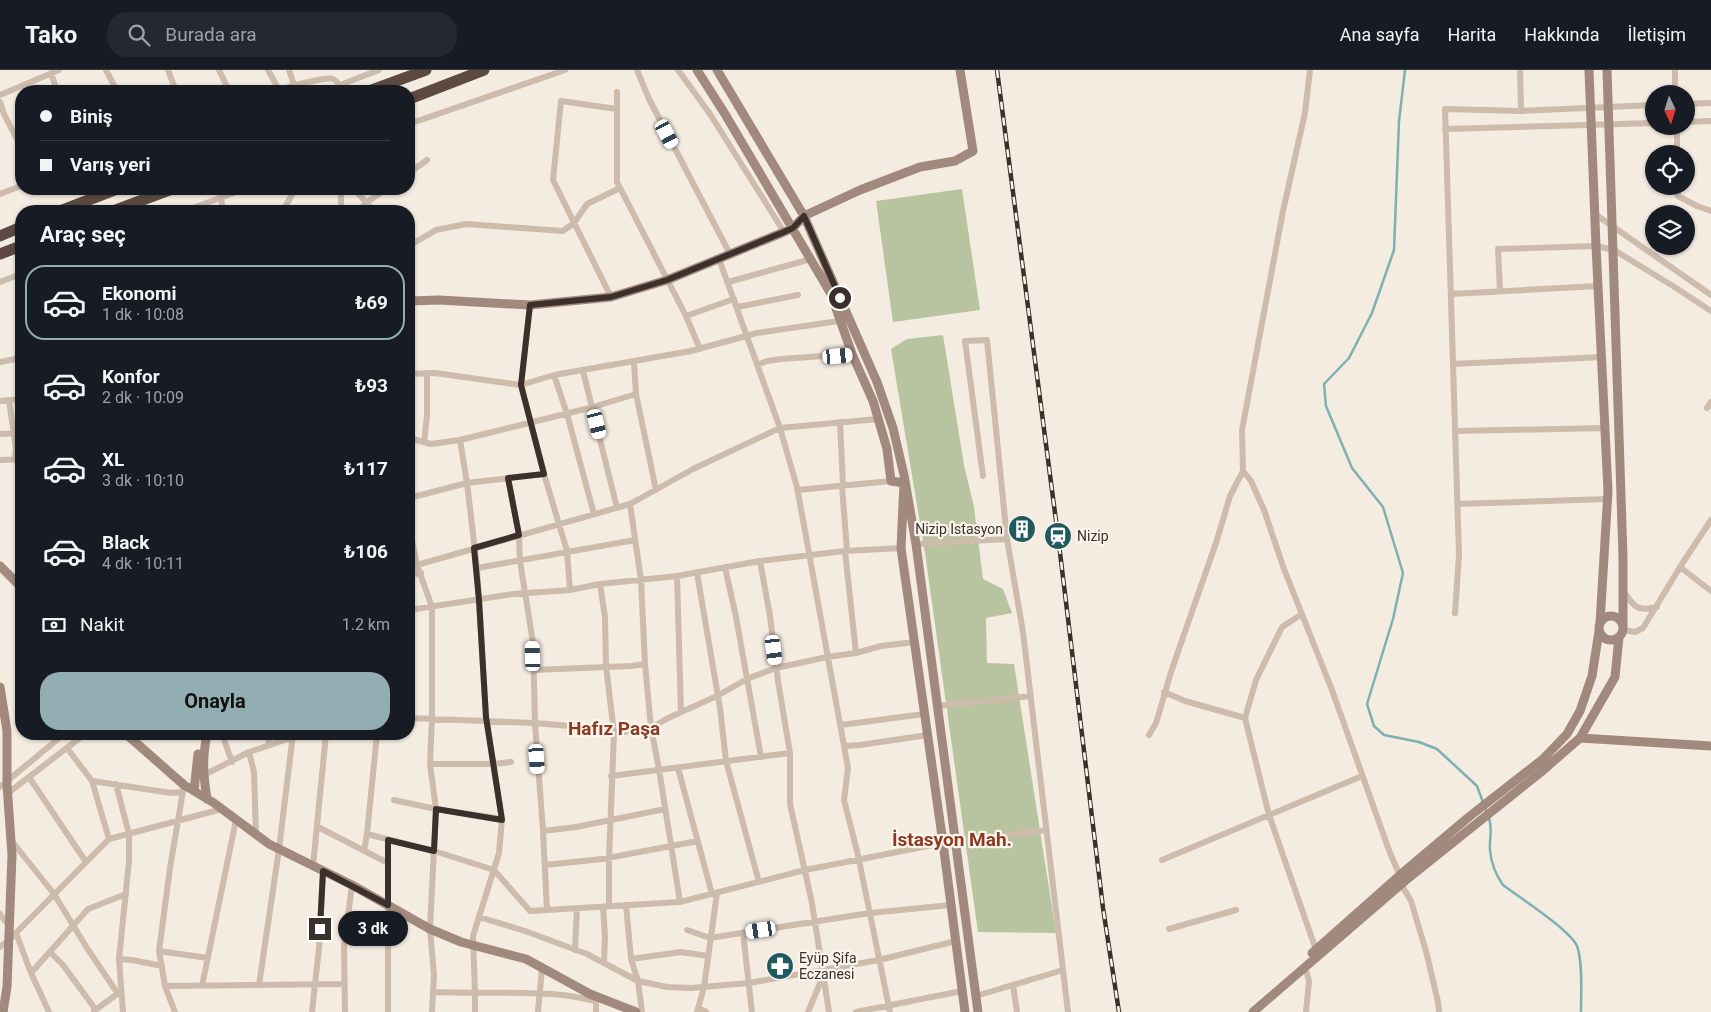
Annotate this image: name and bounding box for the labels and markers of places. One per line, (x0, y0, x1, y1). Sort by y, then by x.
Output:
building icon: Nizip Istasyon (1007, 514, 1037, 544)
place label: Nizip Istasyon (915, 521, 1003, 537)
station icon: Nizip (1043, 521, 1073, 551)
place label: Nizip (1077, 528, 1109, 544)
place label: Eyüp Şifa Eczanesi (799, 950, 857, 982)
pharmacy icon: Eyüp Şifa Eczanesi (765, 951, 795, 981)

